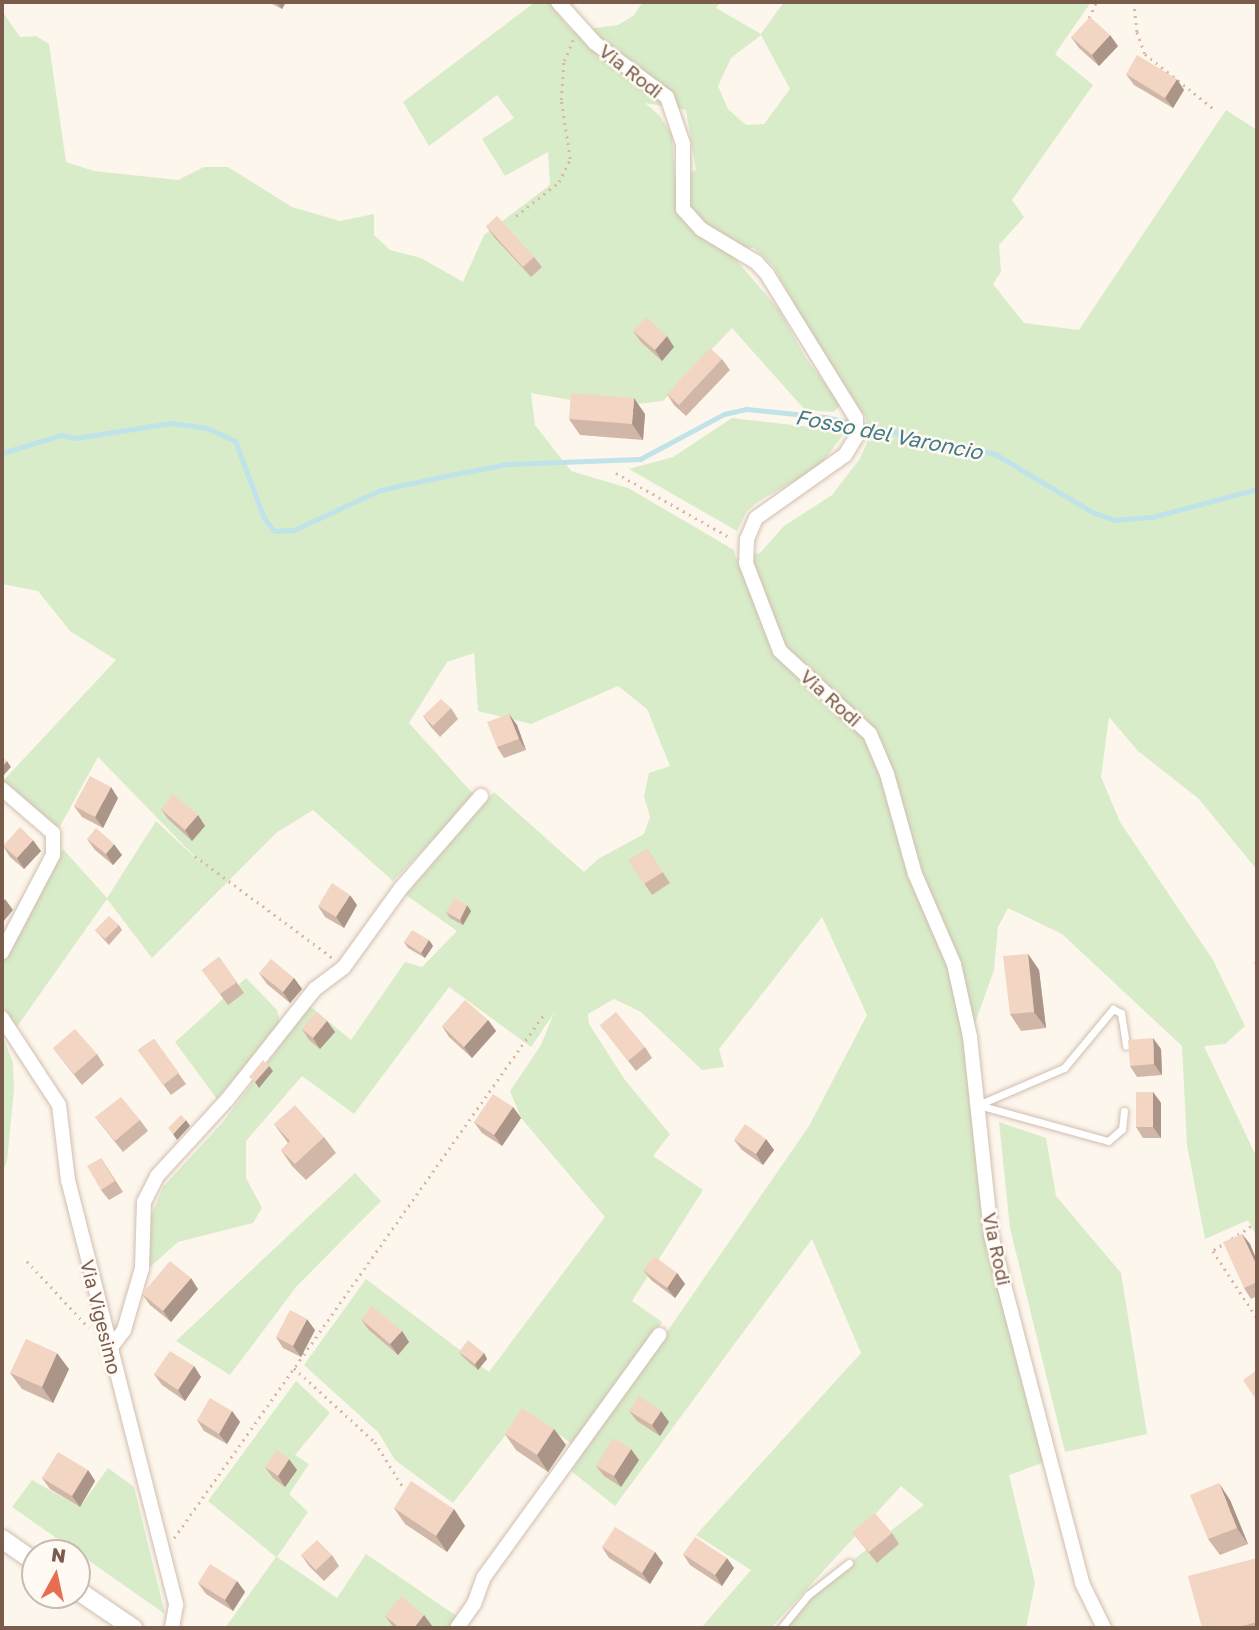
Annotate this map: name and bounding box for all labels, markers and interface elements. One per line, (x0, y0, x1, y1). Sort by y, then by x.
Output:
street label: Via Rodi (595, 39, 667, 103)
water label: Fosso del Varoncio (793, 404, 985, 464)
street label: Via Rodi (796, 665, 866, 731)
street label: Via Rodi (978, 1210, 1016, 1288)
street label: Via Vigesimo (76, 1257, 126, 1377)
north arrow (21, 1539, 91, 1609)
text: N (50, 1542, 67, 1567)

